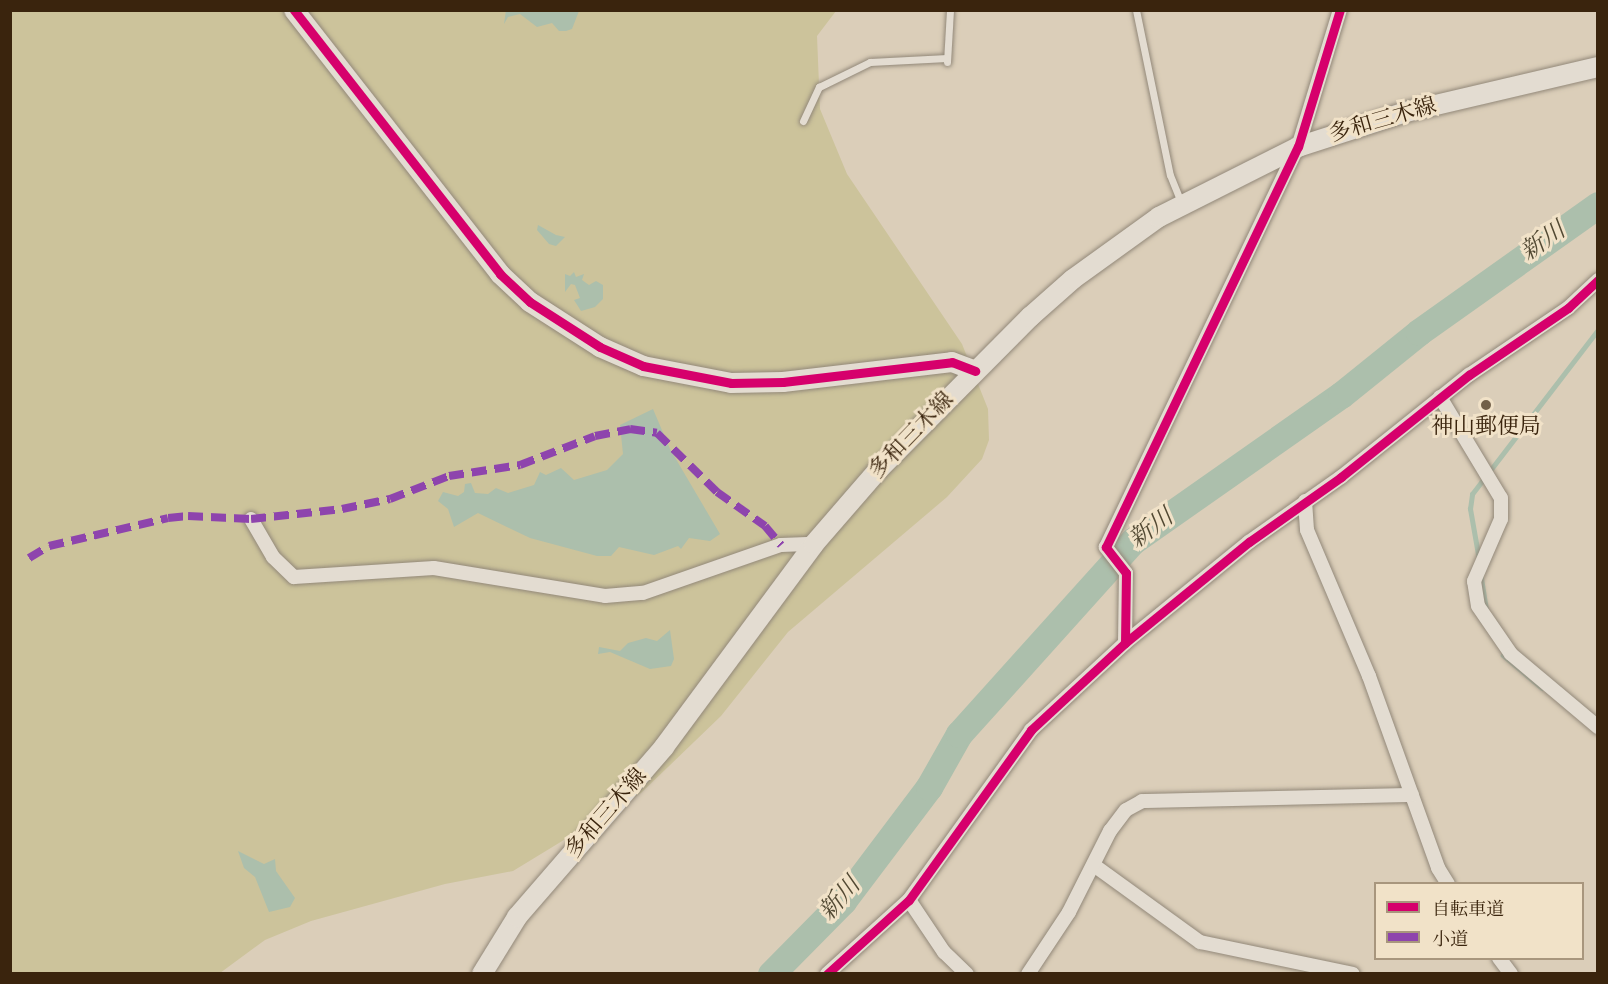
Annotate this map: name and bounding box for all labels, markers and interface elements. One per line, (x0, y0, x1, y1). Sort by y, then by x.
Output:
street label: 多和三木線 (1326, 93, 1440, 149)
water label: 新川 (1516, 217, 1572, 269)
street label: 多和三木線 (864, 387, 960, 485)
marker: 神山郵便局 (1479, 398, 1493, 412)
place label: 神山郵便局 (1431, 415, 1541, 441)
water label: 新川 (1124, 504, 1180, 556)
street label: 多和三木線 (561, 764, 653, 864)
water label: 新川 (814, 872, 868, 928)
legend (1374, 882, 1584, 960)
text: 自転車道 (1432, 901, 1504, 919)
text: 小道 (1432, 931, 1468, 949)

